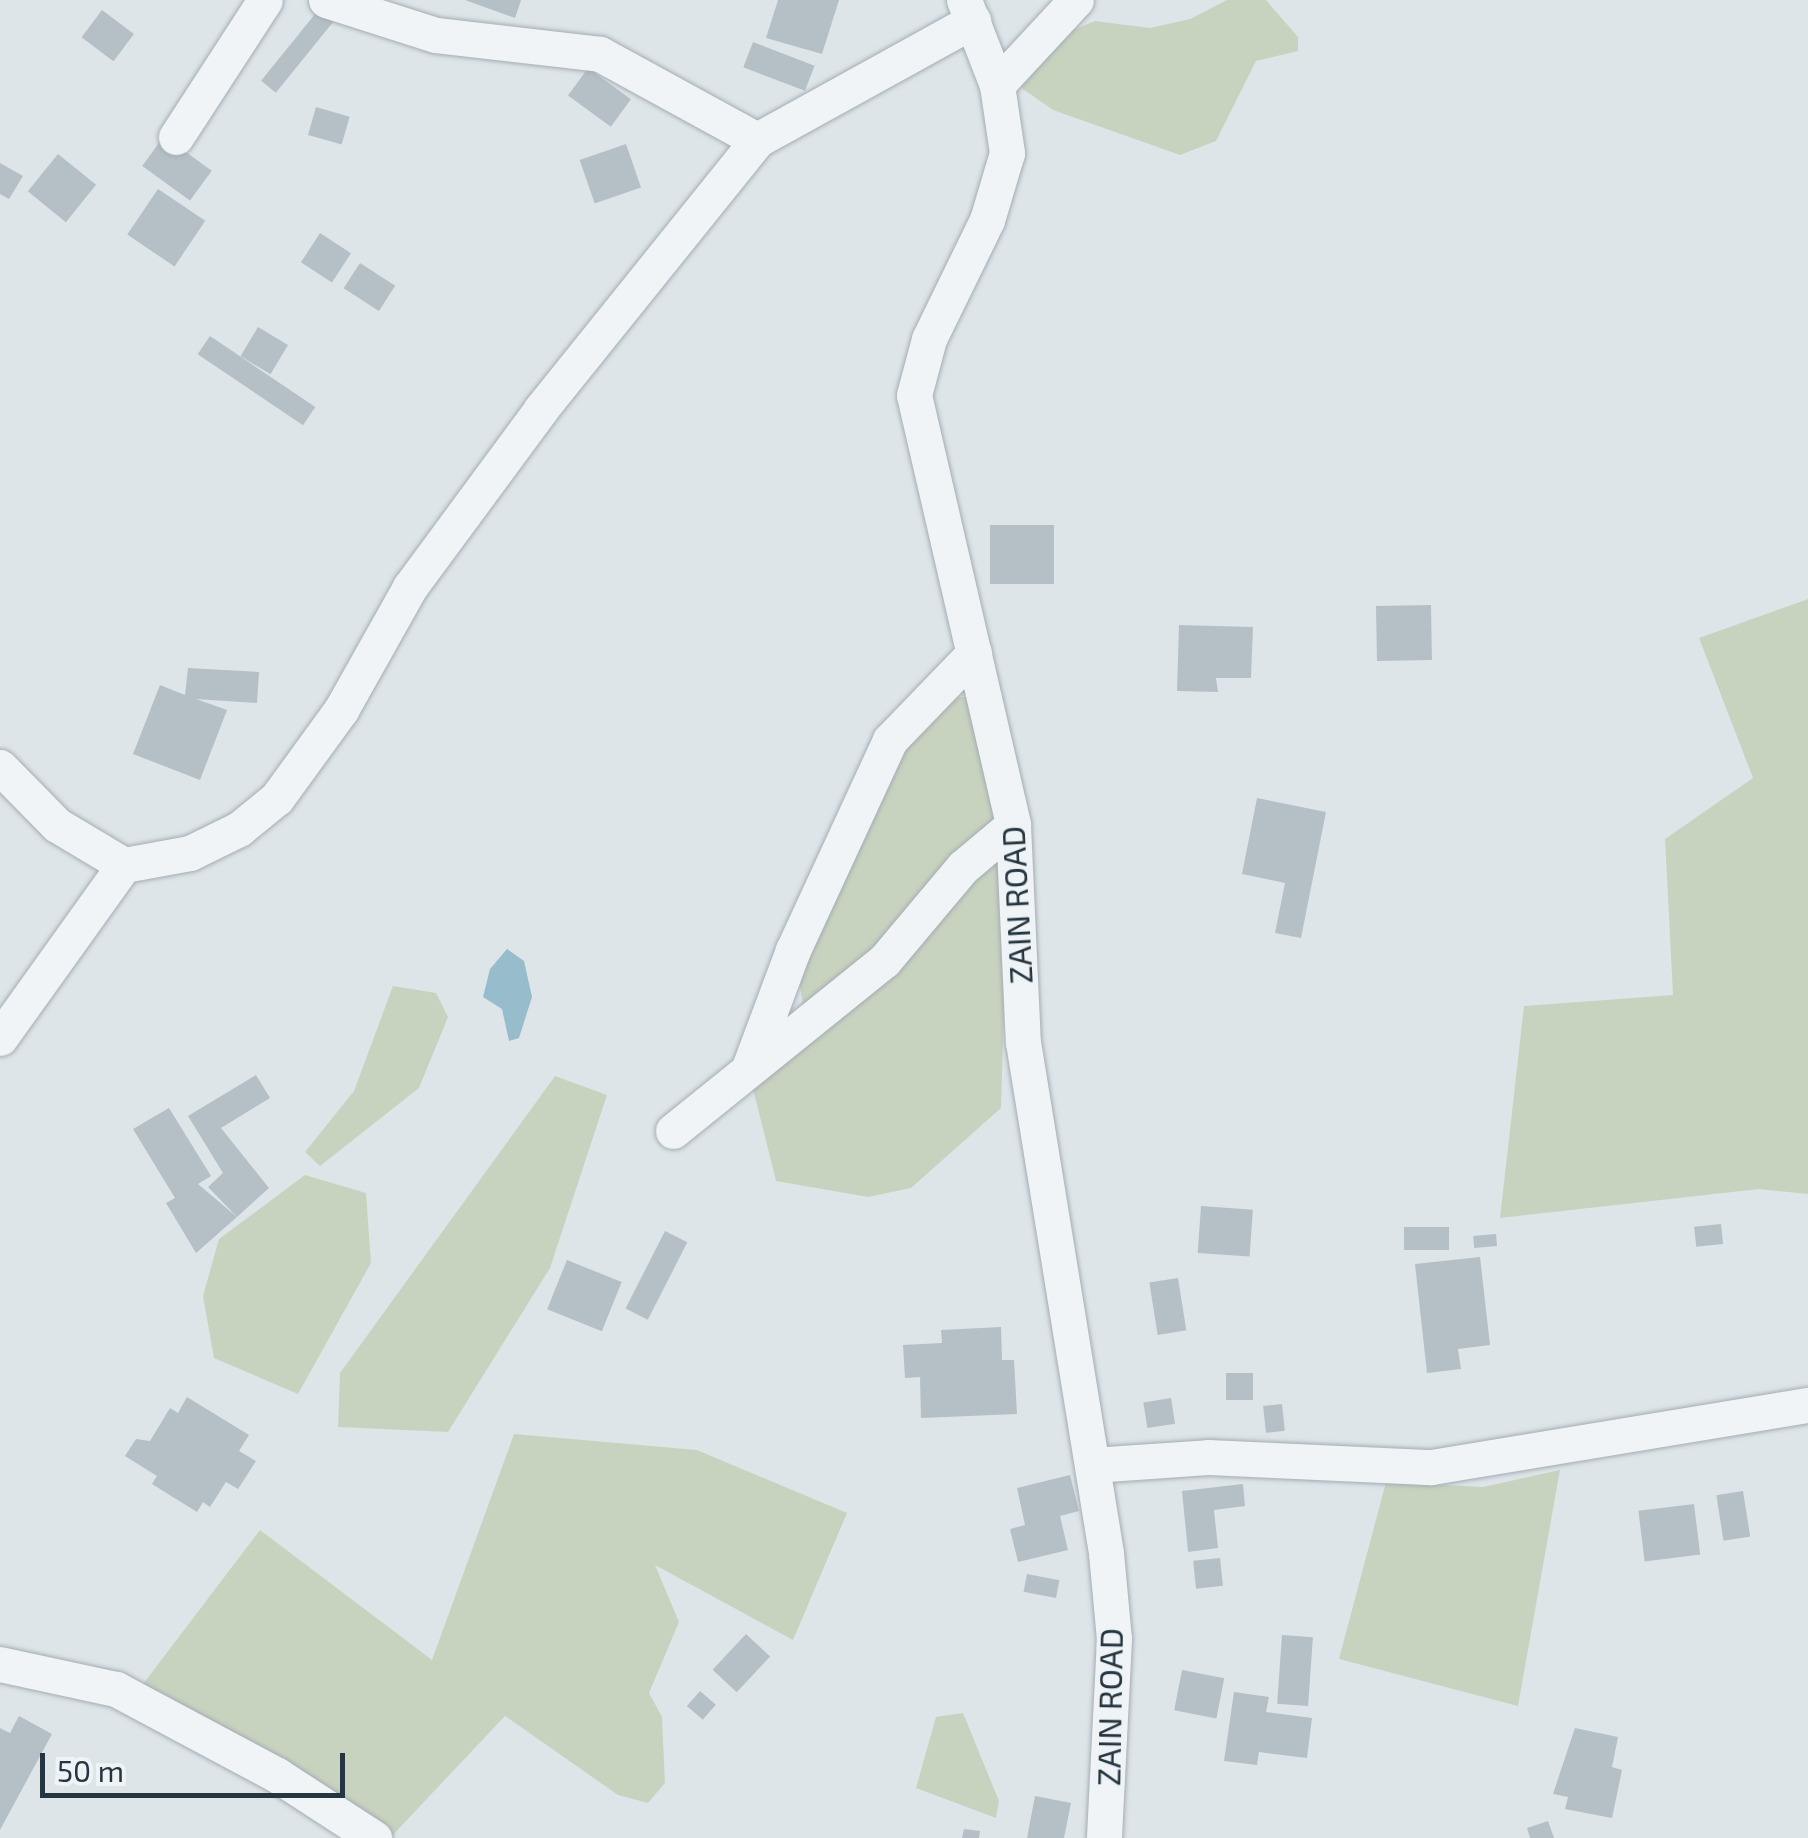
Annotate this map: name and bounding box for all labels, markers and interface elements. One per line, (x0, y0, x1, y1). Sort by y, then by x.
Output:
street label: ZAIN ROAD (993, 825, 1039, 985)
street label: ZAIN ROAD (1088, 1628, 1130, 1786)
scale bar (45, 1733, 350, 1795)
text: 50 m (57, 1752, 124, 1788)

